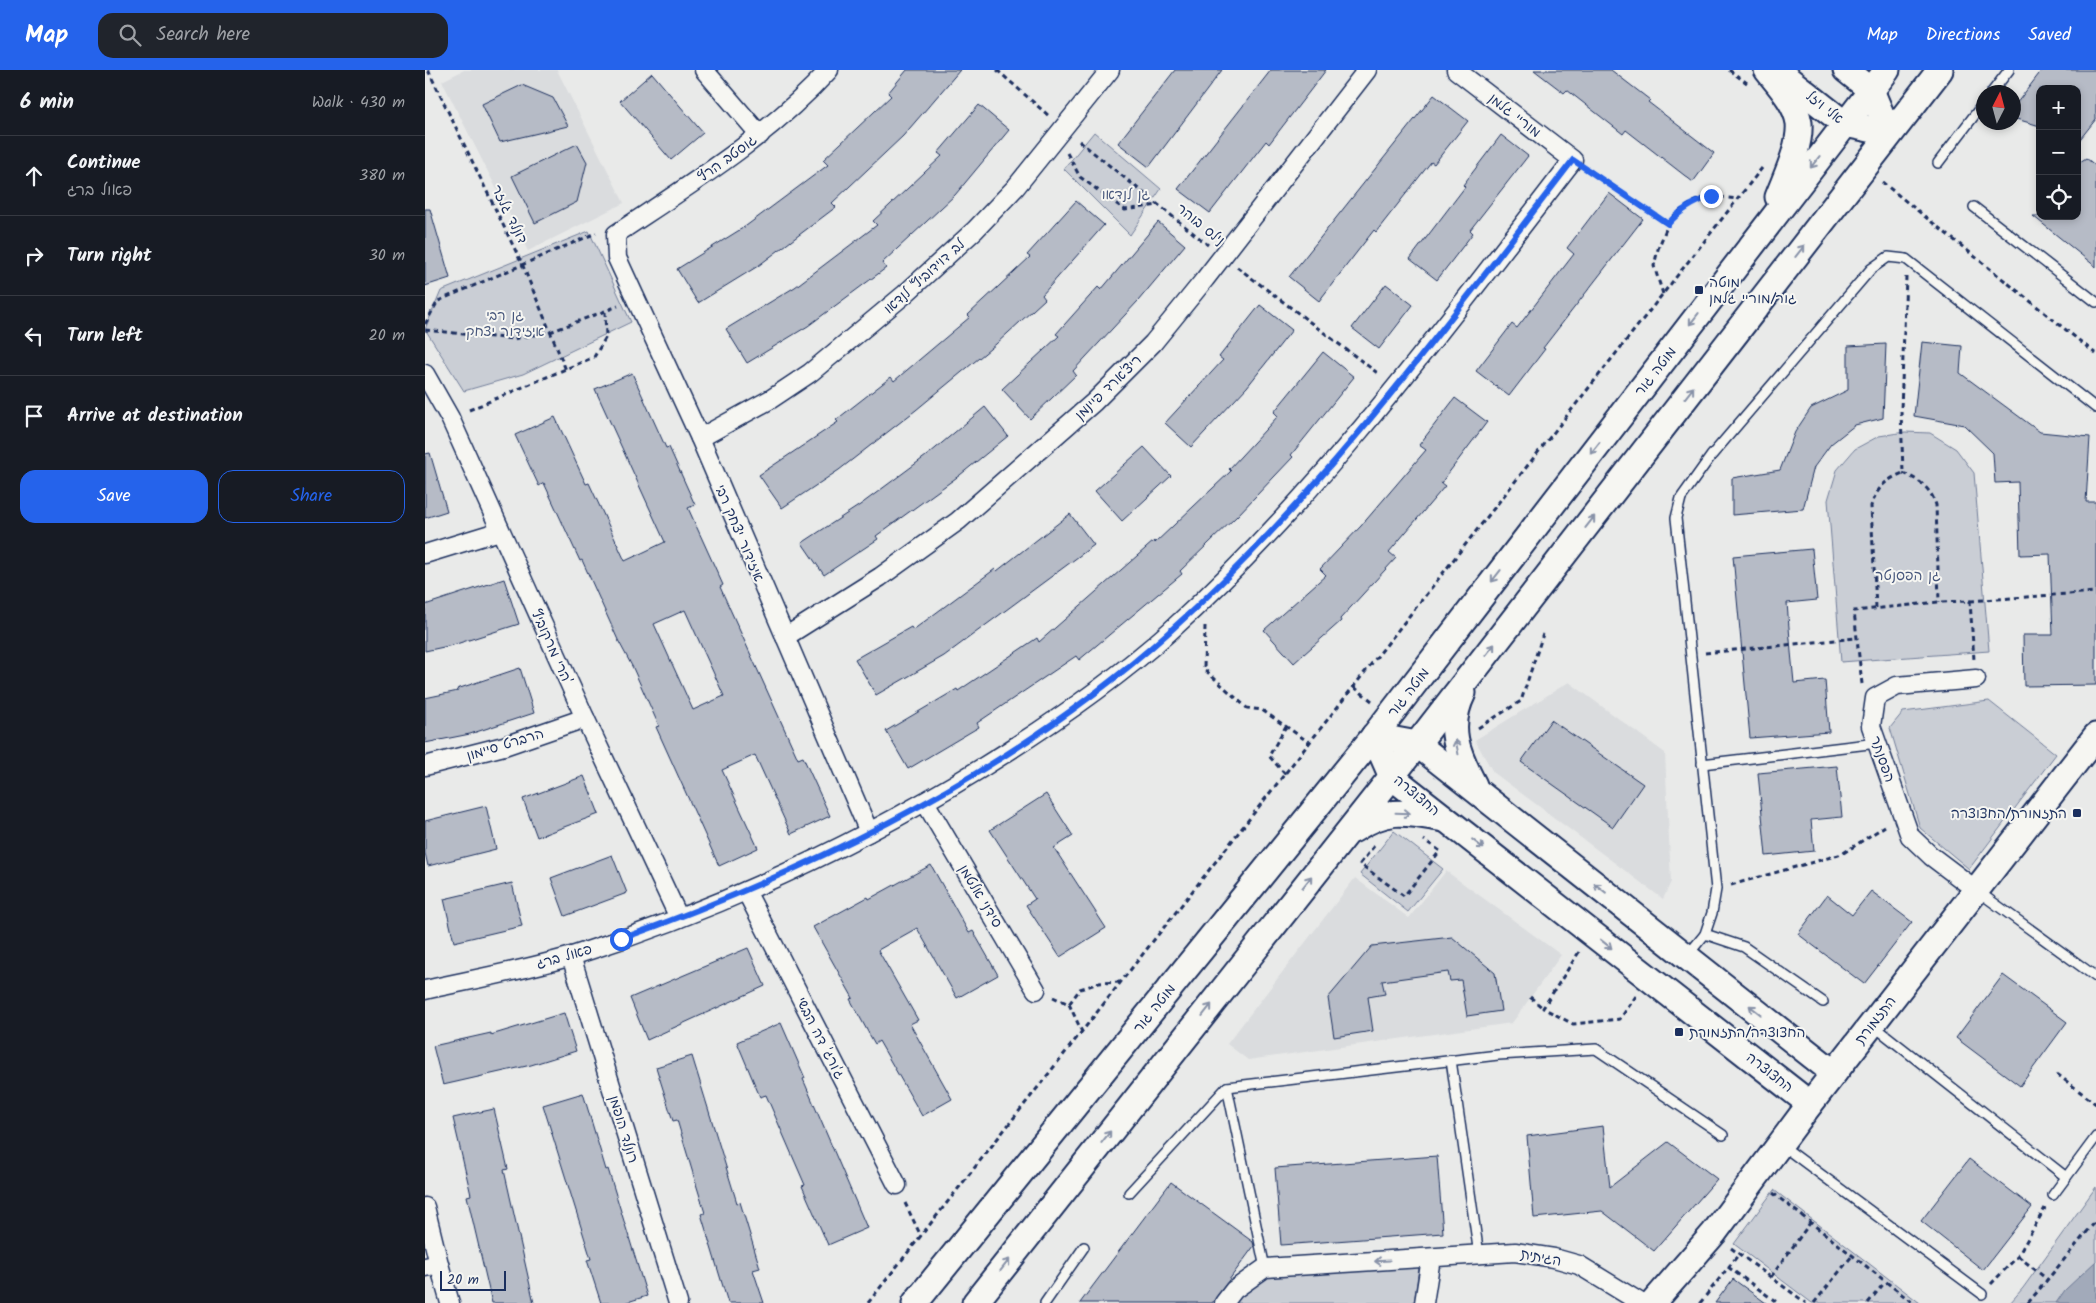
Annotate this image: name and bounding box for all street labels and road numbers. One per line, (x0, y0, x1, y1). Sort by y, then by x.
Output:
street label: אלי ויזל (1801, 86, 1848, 130)
street label: מוריי גלמן (1483, 88, 1545, 143)
street label: גוסטב הרץ (693, 129, 762, 188)
street label: דונלד גלזר (485, 181, 533, 248)
street label: נילס בוהר (1171, 198, 1229, 251)
street label: לב דוידוביץ' לנדאו (879, 234, 971, 319)
street label: מוטה גור (1629, 342, 1682, 401)
street label: ריצ'ארד פיינמן (1070, 350, 1147, 425)
street label: איזידור יצחק רבי (709, 481, 769, 585)
street label: הרי מרקוביץ' (525, 606, 578, 688)
street label: מוטה גור (1382, 663, 1435, 722)
street label: הרברט סיימון (464, 723, 547, 767)
street label: הפסנתר (1864, 733, 1900, 785)
street label: החצוצרה (1388, 770, 1444, 822)
street label: סידני אלטמן (953, 861, 1008, 932)
street label: פאול ברג (534, 939, 595, 975)
street label: מוטה גור (1128, 979, 1181, 1038)
street label: התזמורת (1850, 992, 1902, 1050)
street label: ג'ורג' דה הבשי (790, 993, 850, 1084)
street label: החצוצרה (1741, 1047, 1798, 1098)
street label: רונלד הופמן (602, 1093, 644, 1166)
street label: הגיתית (1518, 1243, 1563, 1273)

